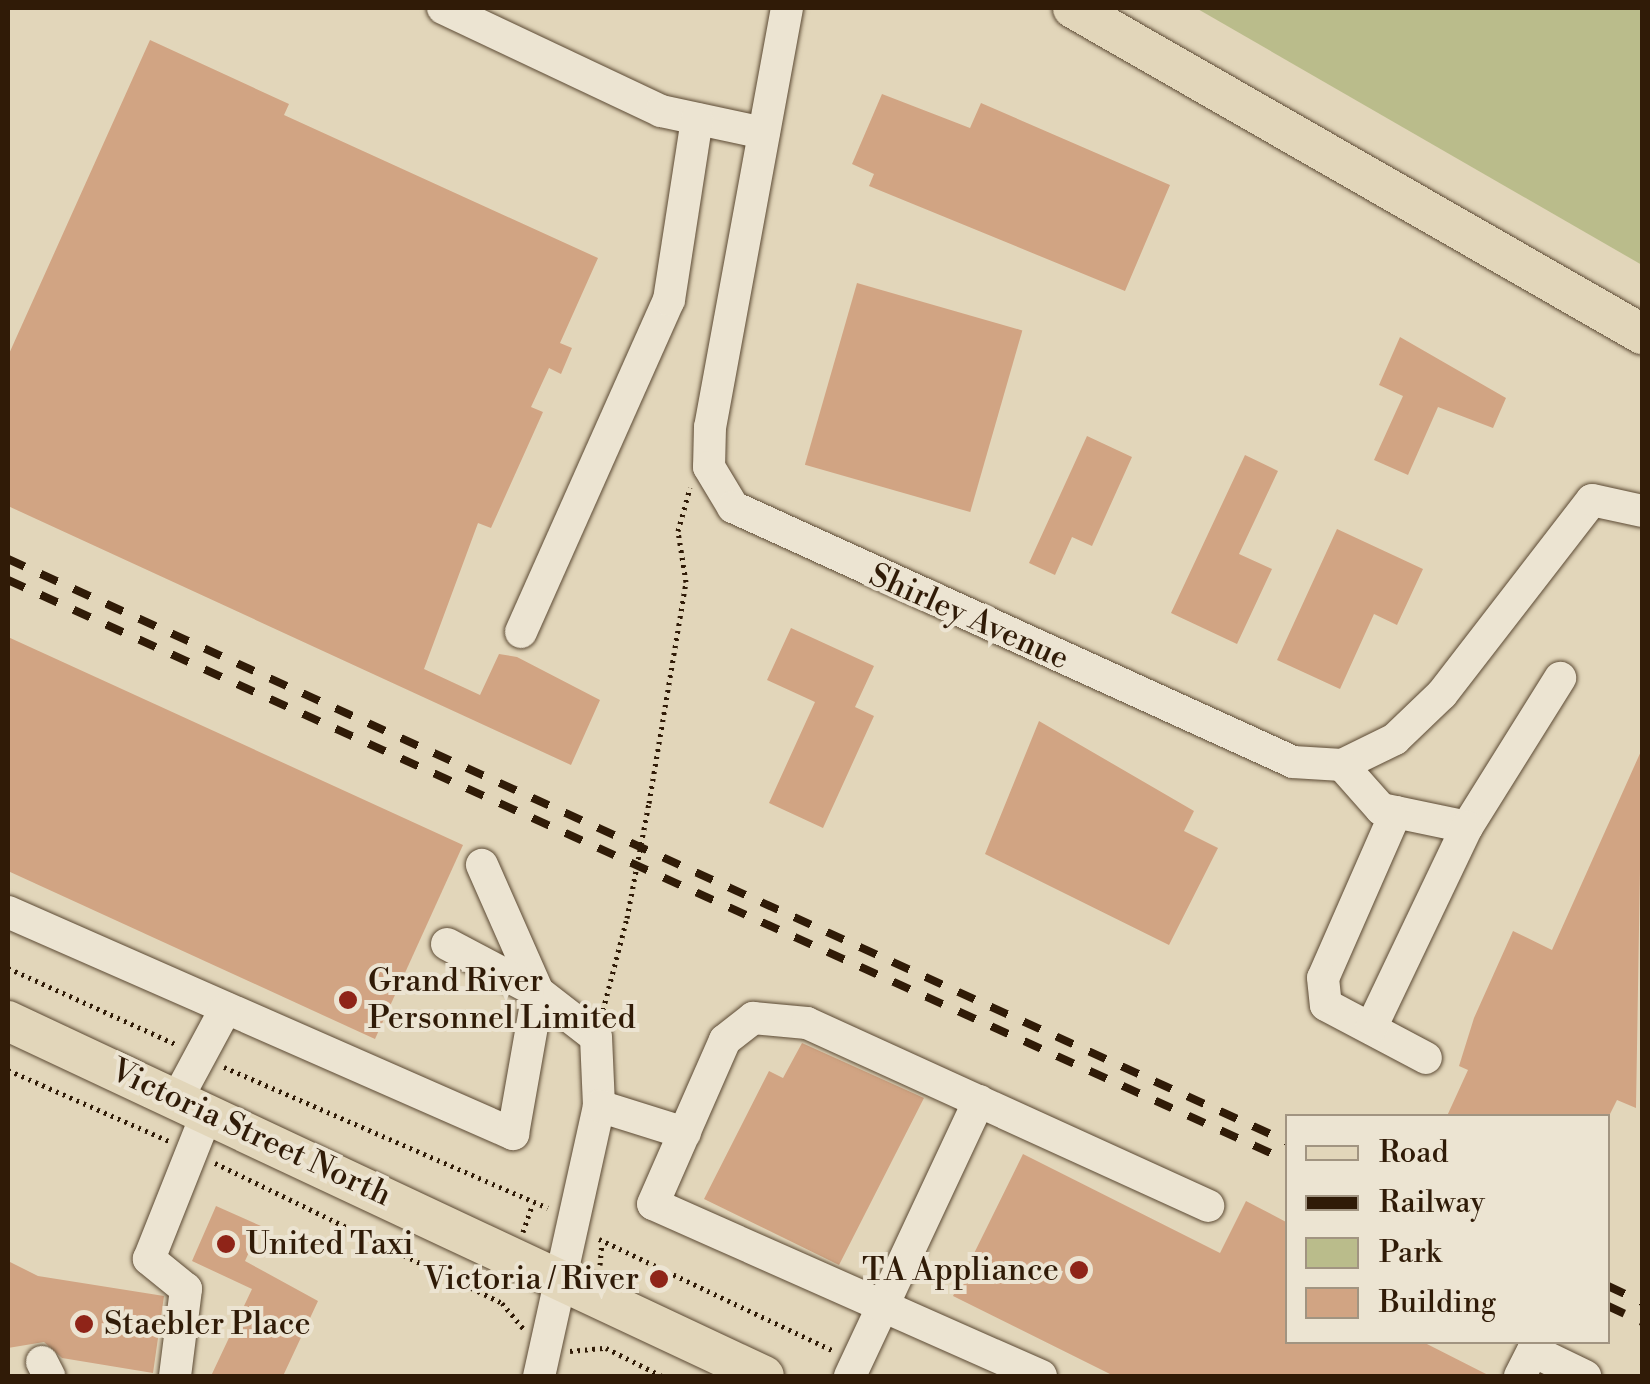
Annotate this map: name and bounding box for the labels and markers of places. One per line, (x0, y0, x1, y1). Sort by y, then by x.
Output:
place label: Grand River Personnel Limited (368, 963, 636, 1038)
marker: Grand River Personnel Limited (337, 989, 359, 1011)
place label: United Taxi (246, 1225, 414, 1263)
marker: United Taxi (215, 1233, 237, 1255)
place label: TA Appliance (862, 1251, 1059, 1289)
marker: TA Appliance (1068, 1259, 1090, 1281)
place label: Victoria / River (424, 1260, 639, 1298)
marker: Victoria / River (648, 1268, 670, 1290)
place label: Staebler Place (104, 1305, 311, 1343)
marker: Staebler Place (73, 1313, 95, 1335)

